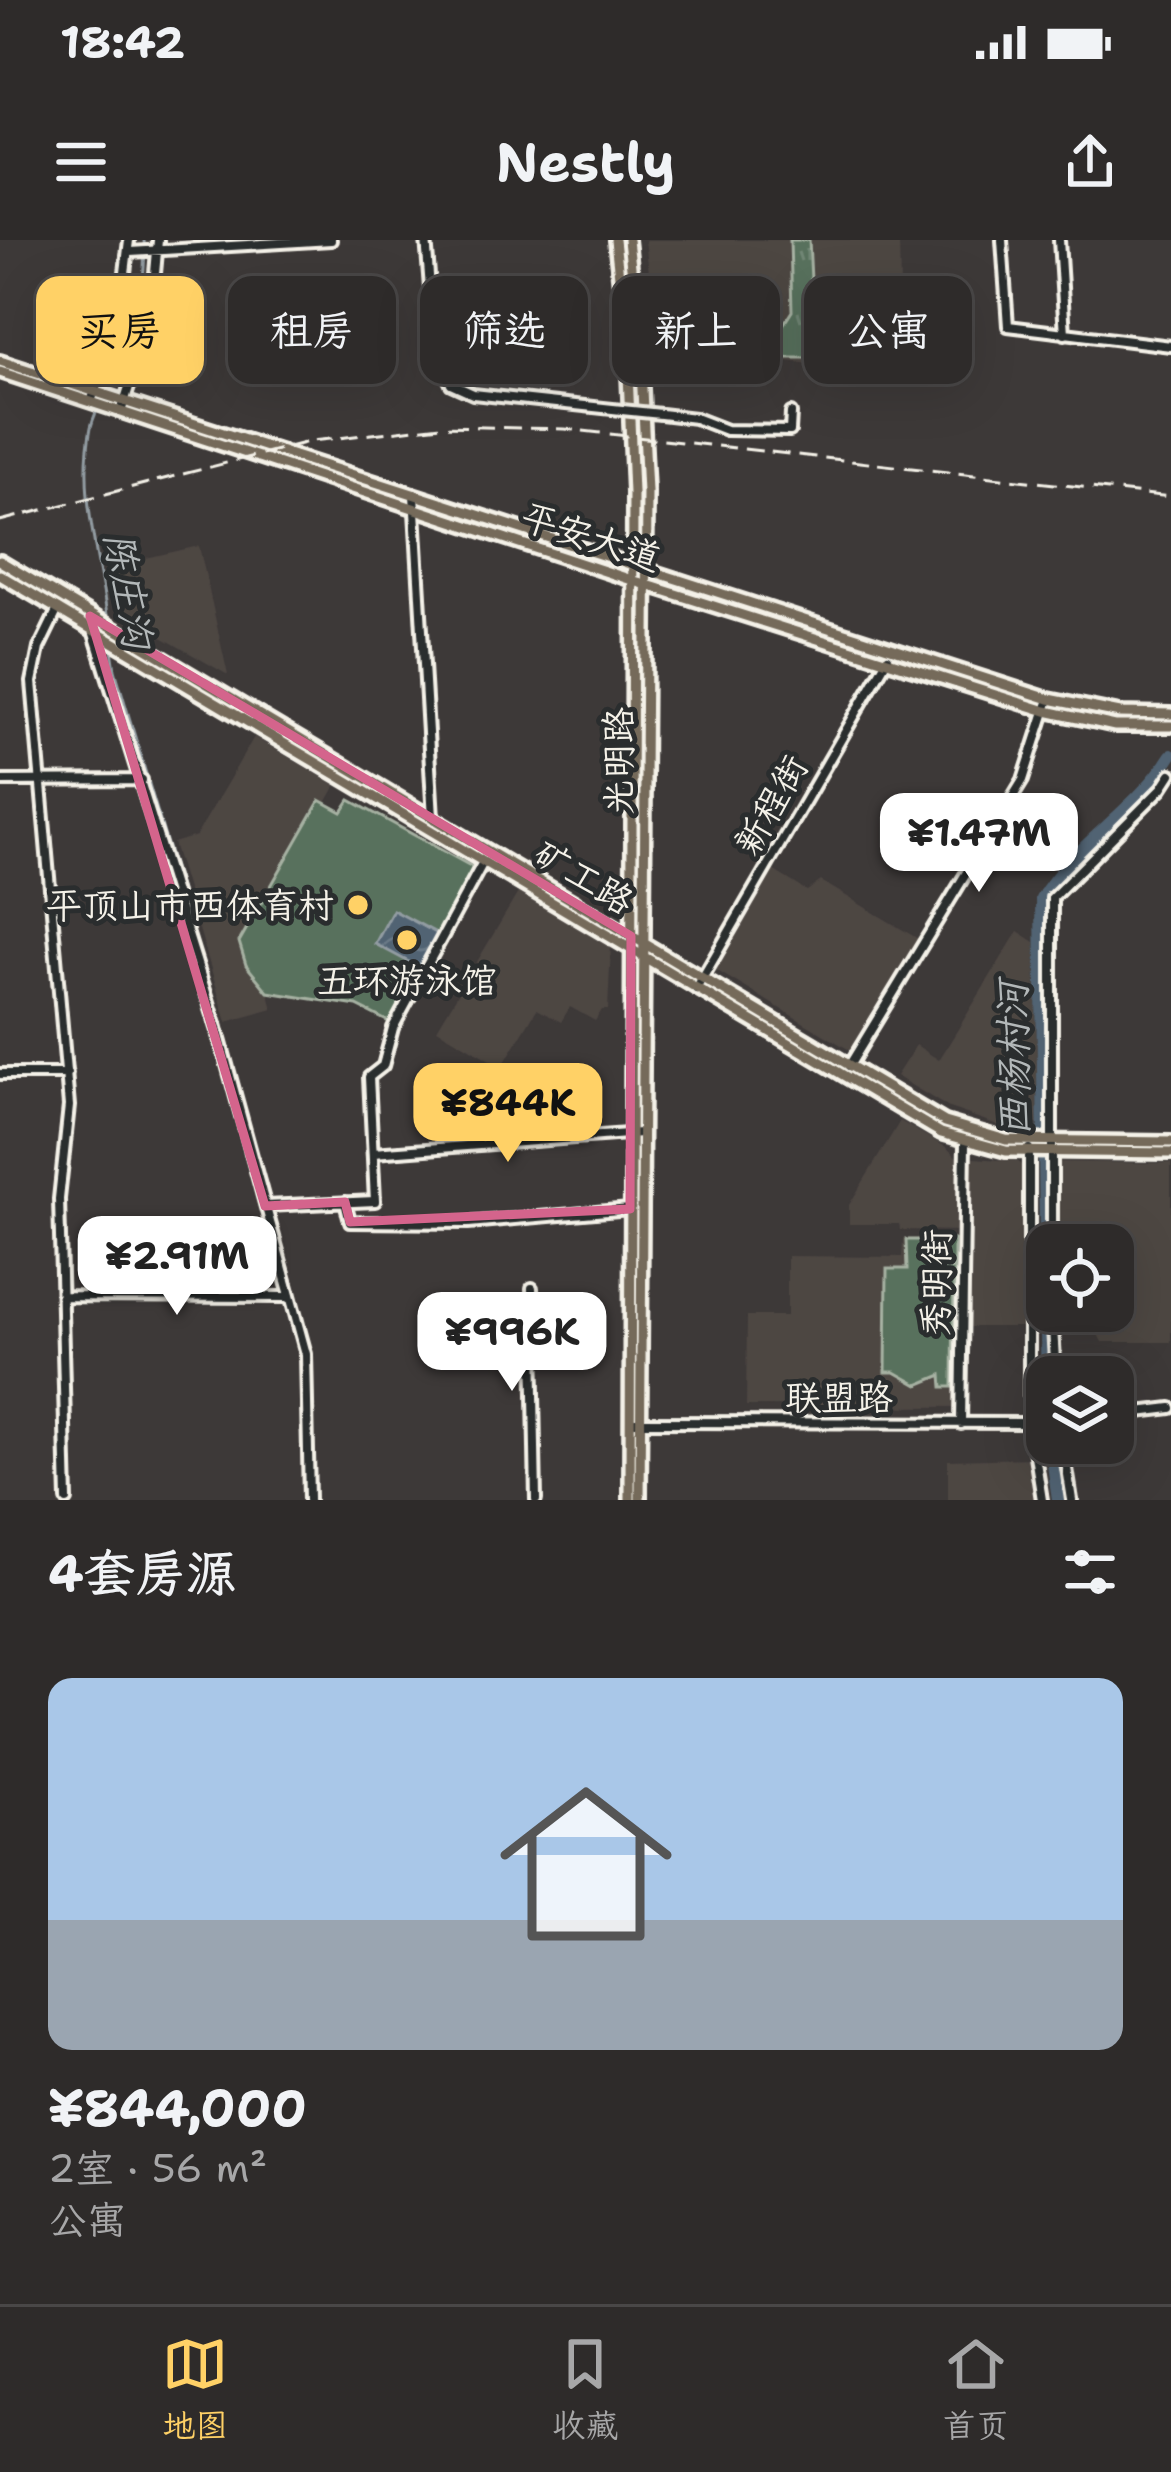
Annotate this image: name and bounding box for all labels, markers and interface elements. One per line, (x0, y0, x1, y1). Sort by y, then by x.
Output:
text: 18:42 (60, 12, 185, 72)
text: Nestly (496, 126, 675, 198)
icon: menu (48, 129, 114, 195)
icon: share (1057, 129, 1123, 195)
chip: 买房 (36, 276, 204, 384)
chip: 租房 (228, 276, 396, 384)
chip: 筛选 (420, 276, 588, 384)
chip: 新上 (612, 276, 780, 384)
chip: 公寓 (804, 276, 972, 384)
street label: 平安大道 (515, 491, 667, 583)
water label: 陈庄沟 (93, 528, 165, 655)
street label: 光明路 (594, 707, 643, 815)
street label: 新程街 (723, 746, 819, 864)
pin: ¥1.47M (881, 793, 1077, 895)
text: ¥1.47M (907, 806, 1051, 858)
street label: 矿工路 (525, 828, 643, 926)
place label: 平顶山市西体育村 (46, 881, 334, 930)
marker: 平顶山市西体育村 (345, 892, 371, 918)
marker: 五环游泳馆 (394, 927, 420, 953)
place label: 五环游泳馆 (317, 956, 497, 1005)
water label: 西杨村河 (986, 975, 1040, 1137)
pin: ¥844K (424, 1063, 592, 1165)
text: ¥844K (440, 1076, 576, 1128)
pin: ¥2.91M (79, 1216, 275, 1318)
map controls (1026, 1224, 1134, 1464)
button: locate (1026, 1224, 1134, 1332)
text: ¥2.91M (105, 1229, 249, 1281)
street label: 秀明街 (911, 1229, 961, 1337)
pin: ¥996K (428, 1292, 596, 1394)
text: ¥996K (444, 1305, 580, 1357)
button: layers (1026, 1356, 1134, 1464)
street label: 联盟路 (785, 1373, 893, 1422)
text: 4套房源 (48, 1539, 237, 1607)
icon: filters (1057, 1539, 1123, 1605)
icon: home (478, 1756, 694, 1972)
text: ¥844,000 (48, 2074, 307, 2142)
text: 2室 · 56 m² (48, 2142, 267, 2194)
text: 公寓 (48, 2194, 126, 2246)
tab: 地图 (162, 2331, 228, 2448)
tab: 收藏 (552, 2331, 618, 2448)
tab: 首页 (943, 2331, 1009, 2448)

